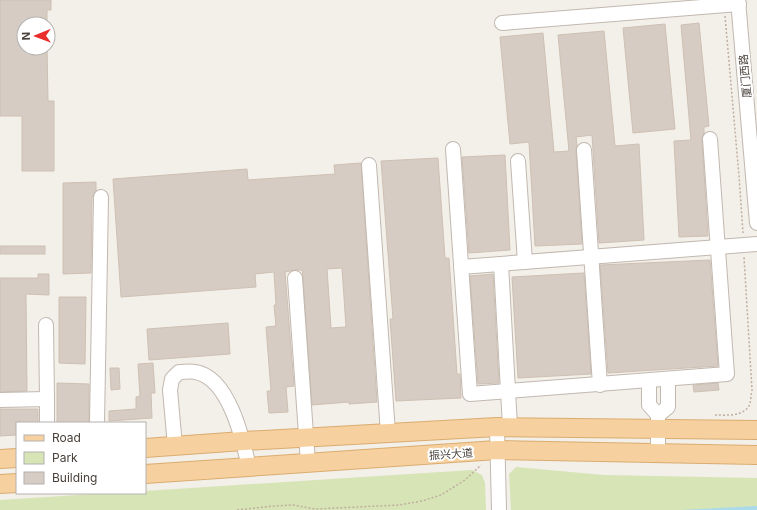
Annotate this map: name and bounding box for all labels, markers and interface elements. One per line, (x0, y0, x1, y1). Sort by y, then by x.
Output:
north arrow (16, 16, 56, 56)
text: N (19, 32, 33, 40)
street label: 厦门西路 (736, 53, 754, 99)
legend (16, 422, 146, 494)
text: Road (52, 430, 81, 445)
street label: 振兴大道 (429, 445, 473, 463)
text: Park (52, 450, 78, 465)
text: Building (52, 470, 97, 485)

